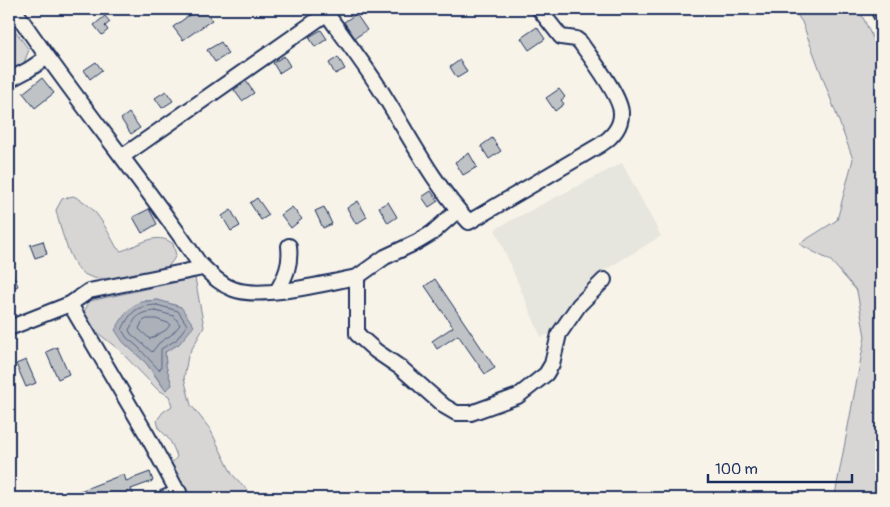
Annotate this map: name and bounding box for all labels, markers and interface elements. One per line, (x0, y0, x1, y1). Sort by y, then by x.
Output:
scale bar (708, 452, 851, 484)
text: 100 m (715, 460, 758, 479)

